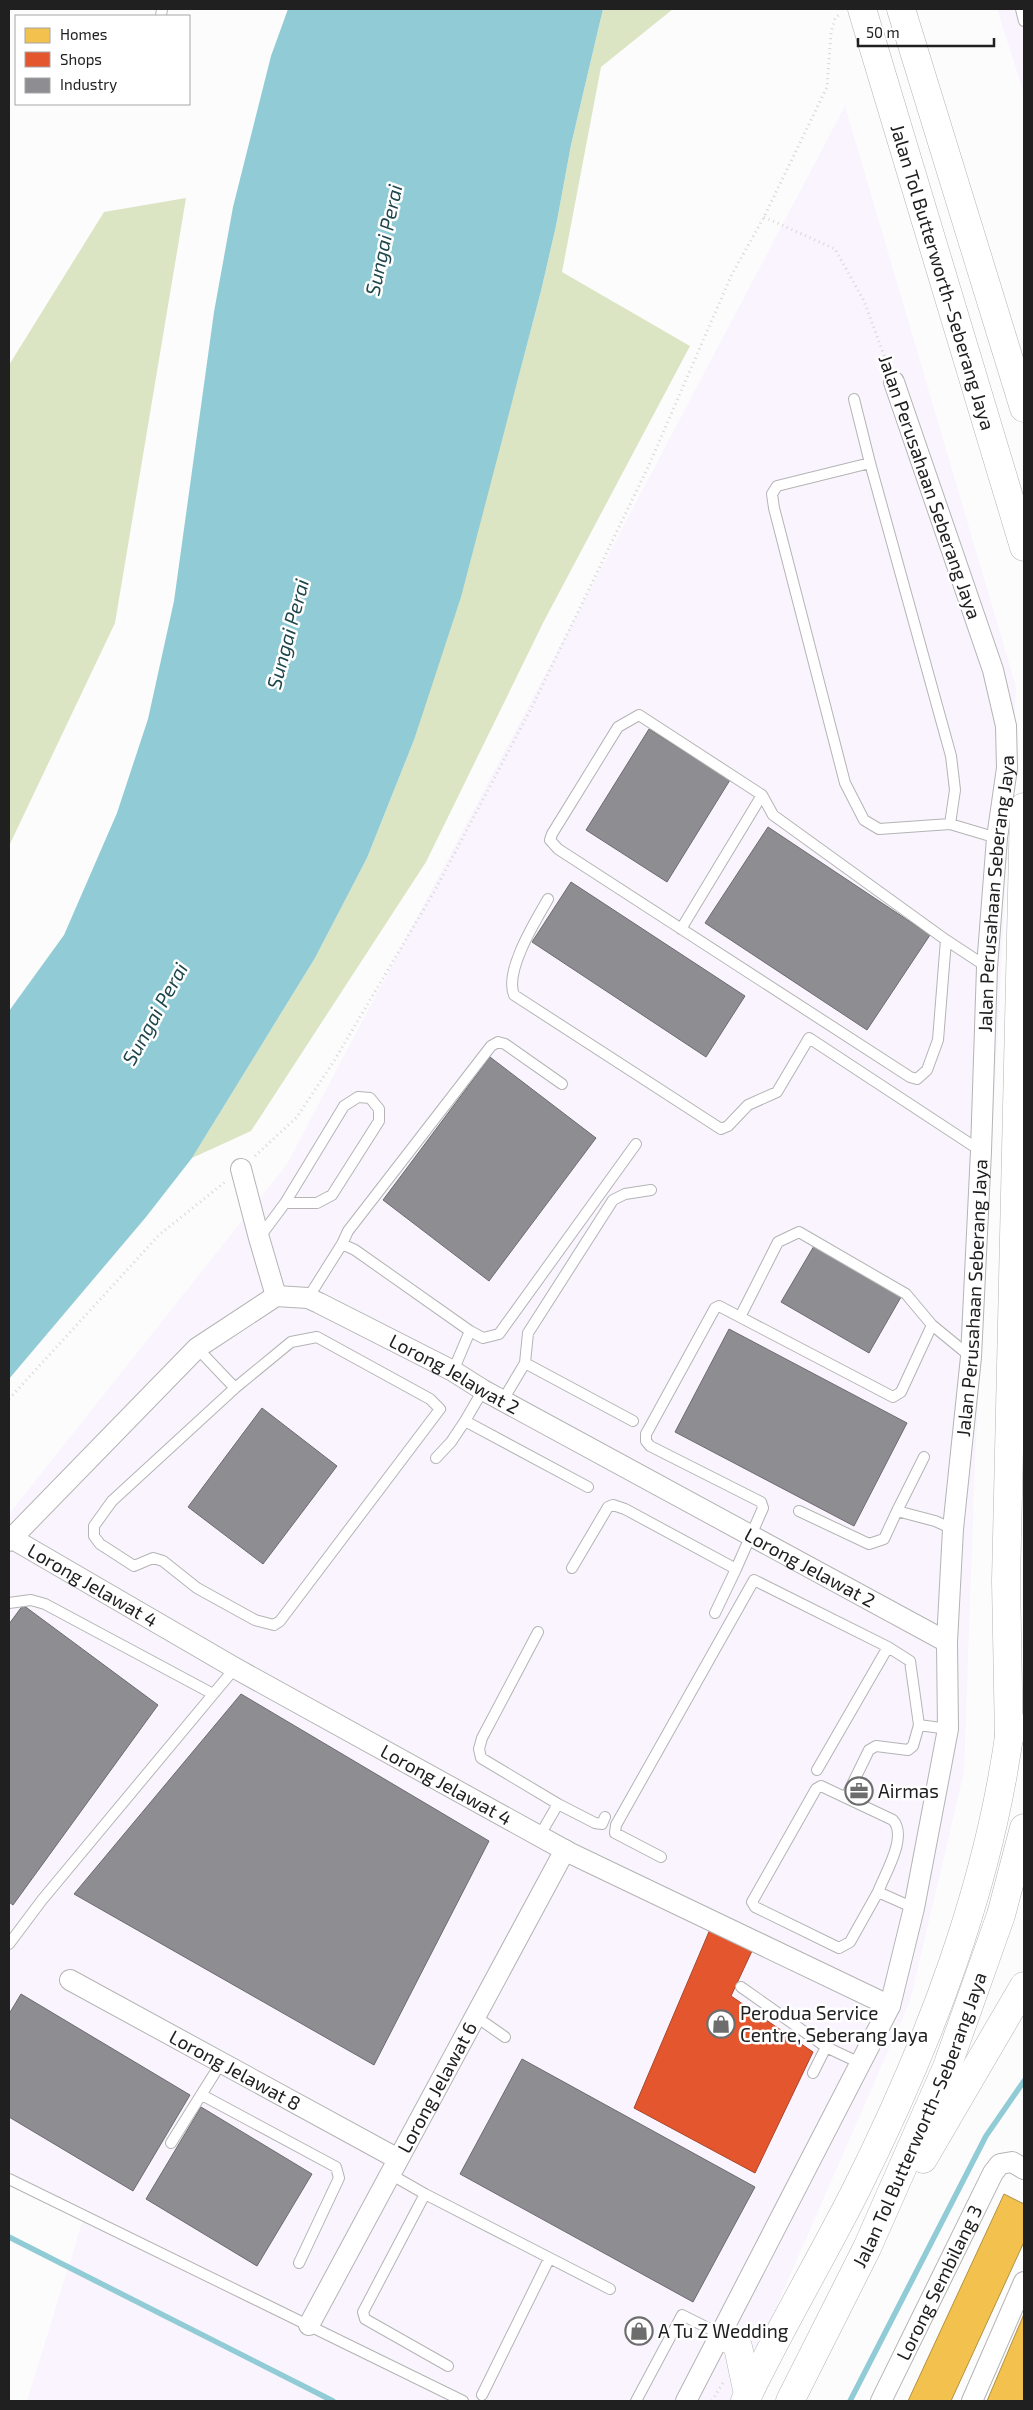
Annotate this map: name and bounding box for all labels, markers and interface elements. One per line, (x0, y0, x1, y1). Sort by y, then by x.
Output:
legend (15, 15, 190, 105)
scale bar (858, 15, 994, 47)
text: 50 m (866, 23, 900, 41)
text: Homes (60, 25, 107, 43)
text: Shops (60, 50, 102, 68)
text: Industry (60, 75, 117, 93)
street label: Jalan Tol Butterworth–Seberang Jaya (886, 121, 1000, 433)
water label: Sungai Perai (360, 182, 407, 298)
street label: Jalan Perusahaan Seberang Jaya (874, 352, 987, 622)
water label: Sungai Perai (261, 576, 313, 691)
street label: Jalan Perusahaan Seberang Jaya (973, 755, 1018, 1033)
water label: Sungai Perai (116, 958, 192, 1069)
street label: Jalan Perusahaan Seberang Jaya (951, 1158, 992, 1438)
street label: Lorong Jelawat 2 (386, 1329, 524, 1419)
street label: Lorong Jelawat 2 (741, 1522, 879, 1612)
street label: Lorong Jelawat 4 (24, 1538, 162, 1631)
street label: Lorong Jelawat 4 (377, 1739, 516, 1830)
office icon: Airmas (844, 1776, 874, 1806)
place label: Airmas (878, 1779, 939, 1802)
street label: Jalan Tol Butterworth–Seberang Jaya (847, 1969, 991, 2271)
place label: Perodua Service Centre, Seberang Jaya (740, 2001, 928, 2046)
shop icon: Perodua Service Centre, Seberang Jaya (706, 2009, 736, 2039)
street label: Lorong Jelawat 6 (392, 2018, 481, 2157)
street label: Lorong Jelawat 8 (166, 2025, 305, 2115)
street label: Lorong Sembilang 3 (891, 2201, 987, 2364)
shop icon: A Tu Z Wedding (624, 2316, 654, 2346)
place label: A Tu Z Wedding (658, 2319, 789, 2342)

